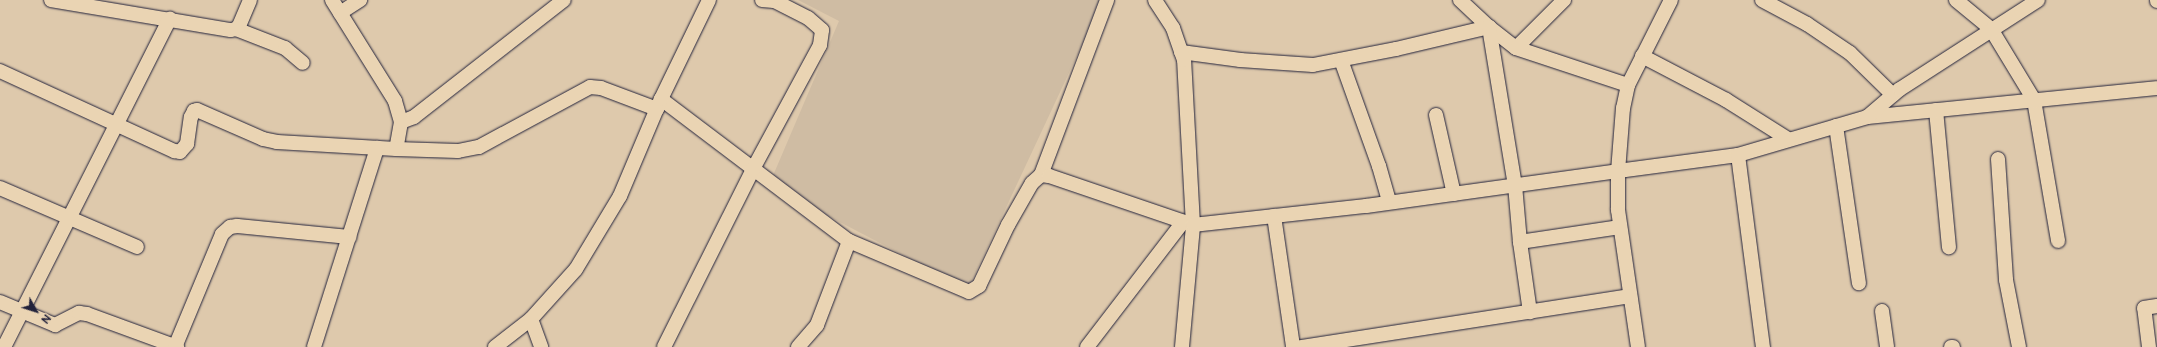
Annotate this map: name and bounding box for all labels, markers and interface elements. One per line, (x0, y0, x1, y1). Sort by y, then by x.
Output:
north arrow (16, 291, 56, 331)
text: N (38, 312, 53, 326)

